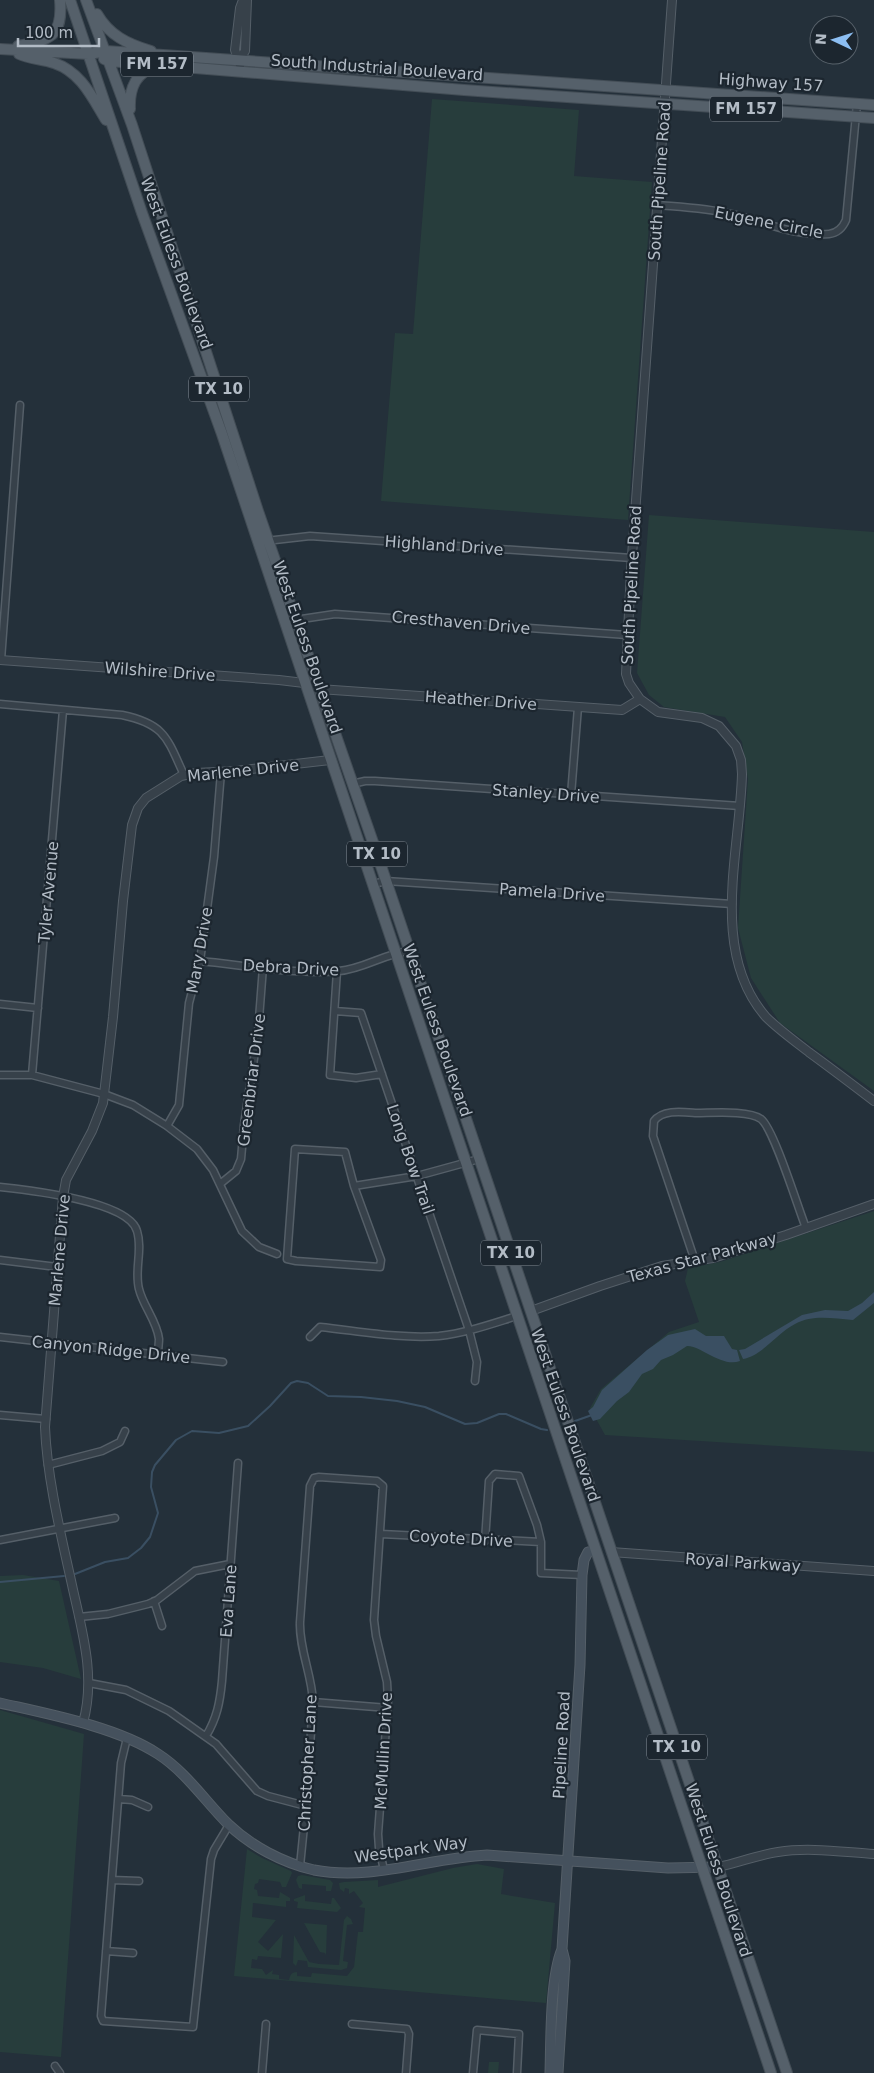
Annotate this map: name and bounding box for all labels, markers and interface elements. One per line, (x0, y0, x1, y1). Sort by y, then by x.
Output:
scale bar (18, 15, 99, 47)
north arrow (809, 15, 859, 65)
text: 100 m (25, 24, 73, 42)
text: N (813, 33, 829, 45)
street label: South Industrial Boulevard (270, 51, 484, 84)
road number: FM 157 (121, 52, 193, 76)
street label: Highway 157 (718, 69, 824, 96)
road number: FM 157 (710, 96, 782, 122)
street label: South Pipeline Road (644, 101, 675, 261)
street label: West Euless Boulevard (137, 175, 217, 352)
street label: Eugene Circle (713, 203, 825, 242)
road number: TX 10 (189, 376, 249, 402)
street label: South Pipeline Road (618, 505, 645, 665)
street label: Highland Drive (384, 532, 504, 559)
street label: West Euless Boulevard (269, 558, 346, 736)
street label: Cresthaven Drive (391, 607, 531, 638)
street label: Wilshire Drive (104, 658, 216, 685)
street label: Heather Drive (424, 687, 538, 714)
street label: Marlene Drive (186, 755, 300, 786)
street label: Stanley Drive (491, 780, 600, 807)
street label: Tyler Avenue (34, 840, 62, 945)
road number: TX 10 (347, 842, 407, 866)
street label: Pamela Drive (498, 879, 606, 906)
street label: Mary Drive (183, 905, 216, 995)
street label: West Euless Boulevard (399, 941, 476, 1119)
street label: Debra Drive (242, 955, 340, 980)
street label: Greenbriar Drive (234, 1013, 269, 1148)
street label: Long Bow Trail (383, 1101, 438, 1217)
street label: Marlene Drive (45, 1193, 74, 1307)
street label: Texas Star Parkway (624, 1228, 779, 1287)
road number: TX 10 (481, 1240, 541, 1266)
street label: West Euless Boulevard (527, 1326, 604, 1504)
street label: Canyon Ridge Drive (31, 1332, 191, 1367)
street label: Coyote Drive (409, 1526, 513, 1551)
street label: Royal Parkway (684, 1549, 801, 1576)
street label: Eva Lane (216, 1564, 241, 1638)
street label: Pipeline Road (549, 1691, 574, 1799)
street label: McMullin Drive (371, 1692, 396, 1810)
street label: Christopher Lane (294, 1694, 321, 1832)
road number: TX 10 (647, 1734, 707, 1760)
street label: West Euless Boulevard (681, 1781, 756, 1959)
street label: Westpark Way (353, 1832, 469, 1867)

